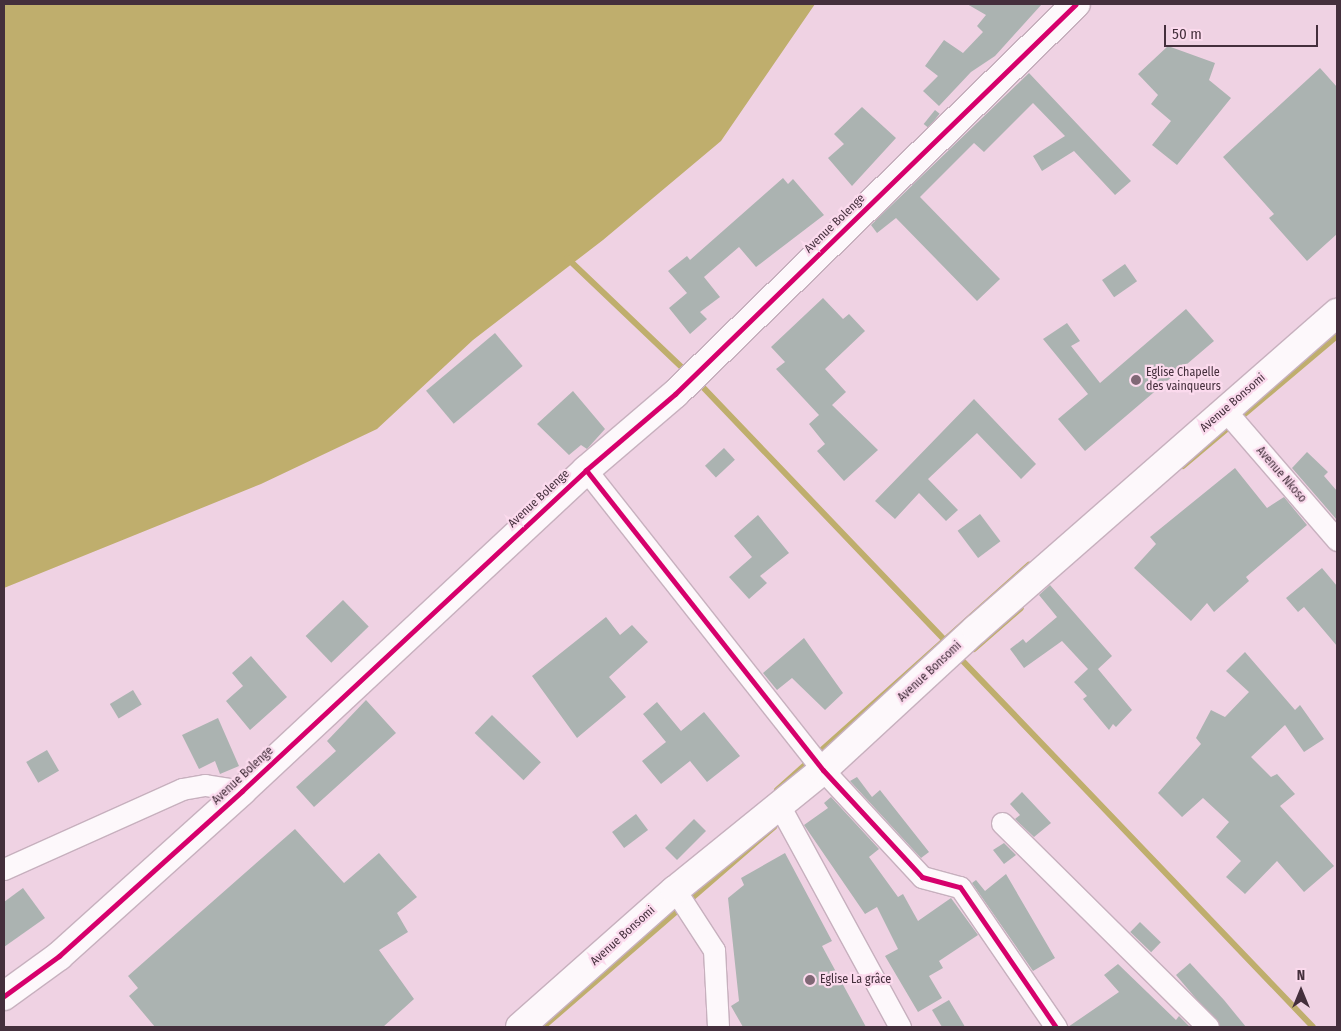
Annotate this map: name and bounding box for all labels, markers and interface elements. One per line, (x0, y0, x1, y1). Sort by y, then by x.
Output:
scale bar (1166, 15, 1320, 47)
text: 50 m (1172, 25, 1202, 43)
street label: Avenue Bolenge (802, 192, 868, 256)
place label: Eglise Chapelle des vainqueurs (1146, 366, 1221, 394)
street label: Avenue Bonsomi (1197, 371, 1269, 435)
marker: Eglise Chapelle des vainqueurs (1130, 374, 1142, 386)
street label: Avenue Nkoso (1253, 444, 1309, 506)
street label: Avenue Bolenge (505, 467, 573, 531)
street label: Avenue Bonsomi (895, 639, 965, 705)
street label: Avenue Bolenge (209, 744, 277, 808)
street label: Avenue Bonsomi (588, 903, 658, 969)
north arrow (1276, 966, 1326, 1016)
text: N (1297, 967, 1305, 984)
place label: Eglise La grâce (820, 973, 891, 987)
marker: Eglise La grâce (804, 974, 816, 986)

